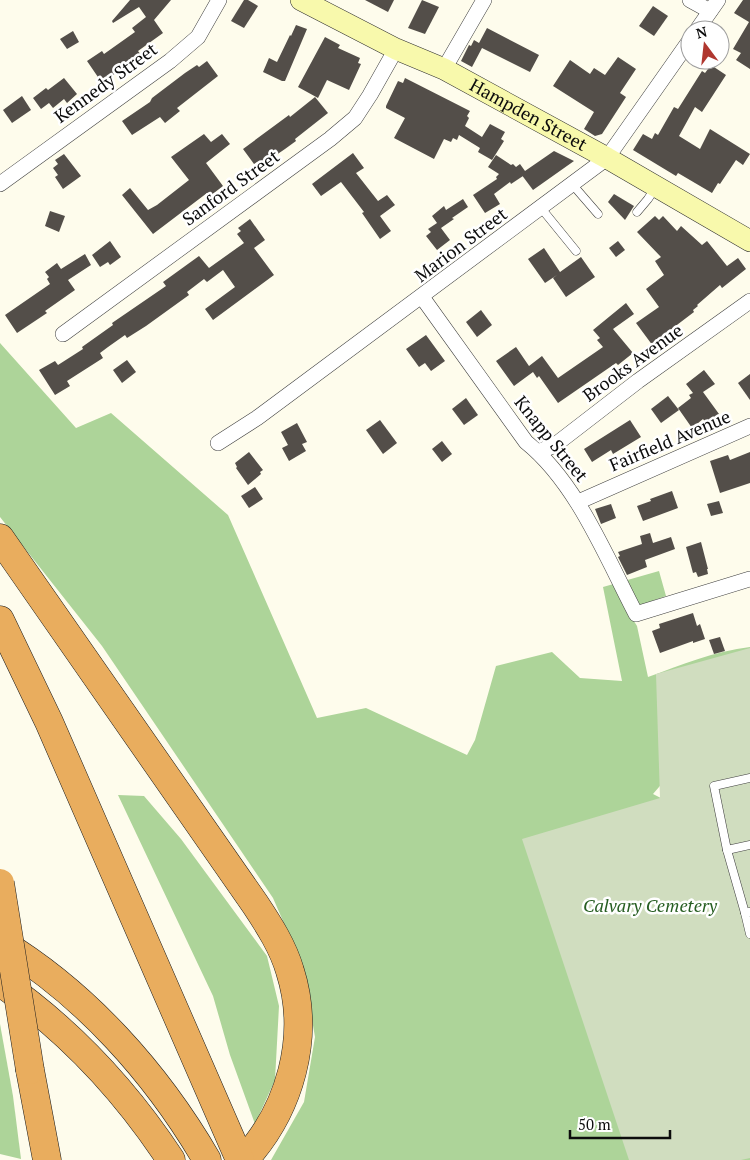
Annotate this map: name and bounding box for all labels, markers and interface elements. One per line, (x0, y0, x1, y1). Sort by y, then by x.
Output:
north arrow (680, 20, 730, 70)
text: N (694, 21, 709, 43)
street label: Kennedy Street (49, 37, 162, 128)
street label: Hampden Street (466, 72, 592, 156)
street label: Sanford Street (177, 144, 284, 231)
street label: Marion Street (409, 201, 512, 287)
street label: Brooks Avenue (578, 318, 687, 407)
street label: Knapp Street (510, 390, 594, 487)
street label: Fairfield Avenue (605, 404, 734, 476)
park label: Calvary Cemetery (583, 893, 718, 917)
scale bar (570, 1108, 670, 1140)
text: 50 m (578, 1114, 611, 1134)

